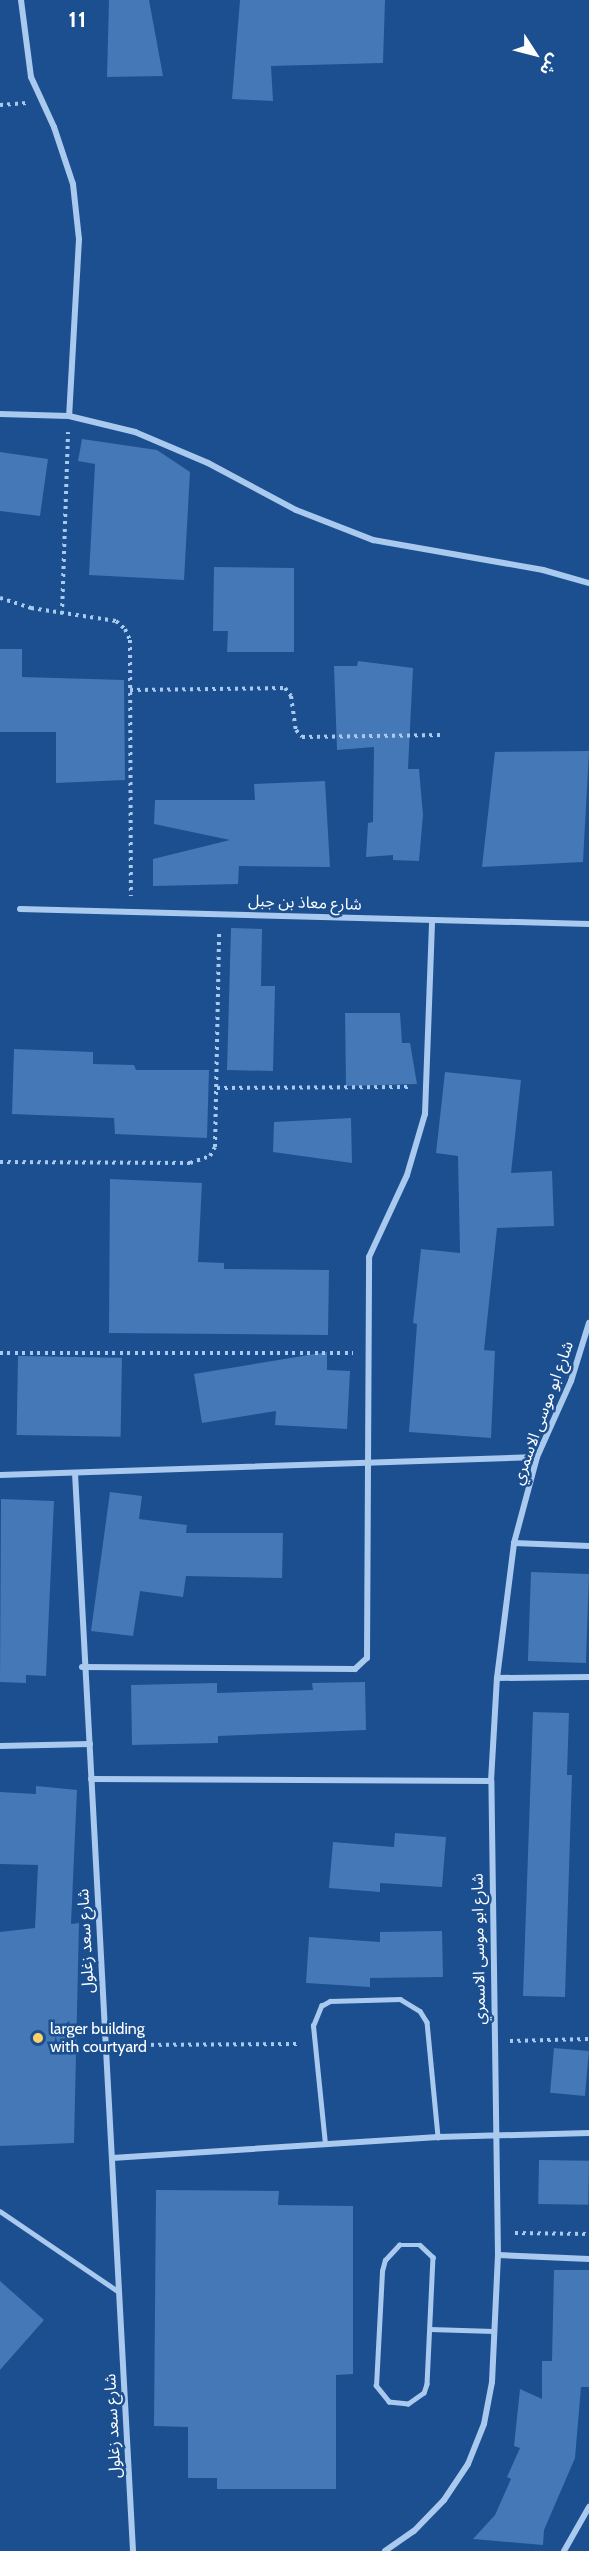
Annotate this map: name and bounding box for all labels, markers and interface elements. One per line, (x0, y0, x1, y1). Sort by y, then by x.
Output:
district label: 11 (68, 7, 88, 33)
north arrow (505, 24, 565, 84)
text: ش (536, 50, 564, 79)
street label: شارع معاذ بن جبل (248, 891, 362, 915)
street label: شارع ابو موسى الاسمري (508, 1339, 578, 1487)
street label: شارع ابو موسى الاسمري (468, 1873, 490, 2025)
street label: شارع سعد زغلول (74, 1888, 98, 1994)
place label: larger building with courtyard (50, 2019, 147, 2057)
marker: larger building with courtyard (31, 2031, 45, 2045)
street label: شارع سعد زغلول (101, 2373, 125, 2479)

